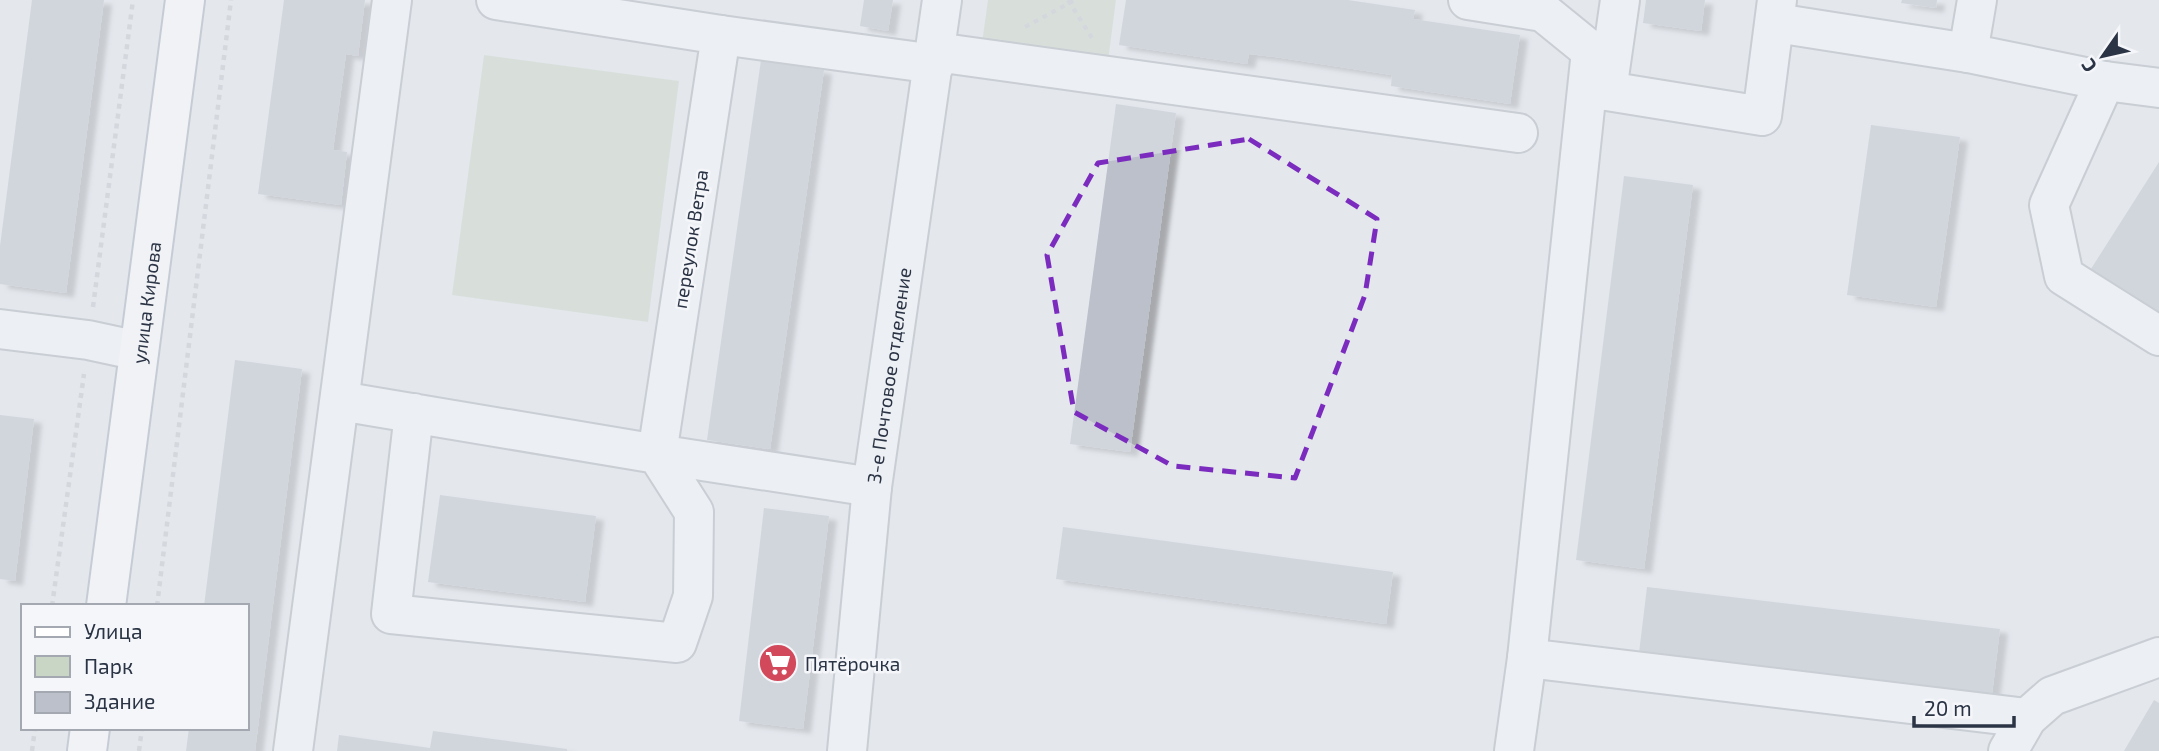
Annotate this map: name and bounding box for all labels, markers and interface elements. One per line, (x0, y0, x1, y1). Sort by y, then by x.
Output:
north arrow (2068, 21, 2138, 91)
text: С (2076, 55, 2101, 77)
street label: переулок Ветра (668, 168, 713, 310)
street label: улица Кирова (126, 240, 165, 365)
street label: 3-е Почтовое отделение (861, 266, 915, 485)
legend (21, 604, 248, 730)
text: Улица (84, 618, 143, 643)
supermarket icon: Пятёрочка (757, 642, 799, 684)
place label: Пятёрочка (805, 652, 900, 675)
text: Парк (84, 653, 133, 678)
scale bar (1914, 684, 2014, 728)
text: Здание (84, 688, 155, 713)
text: 20 m (1924, 695, 1972, 720)

